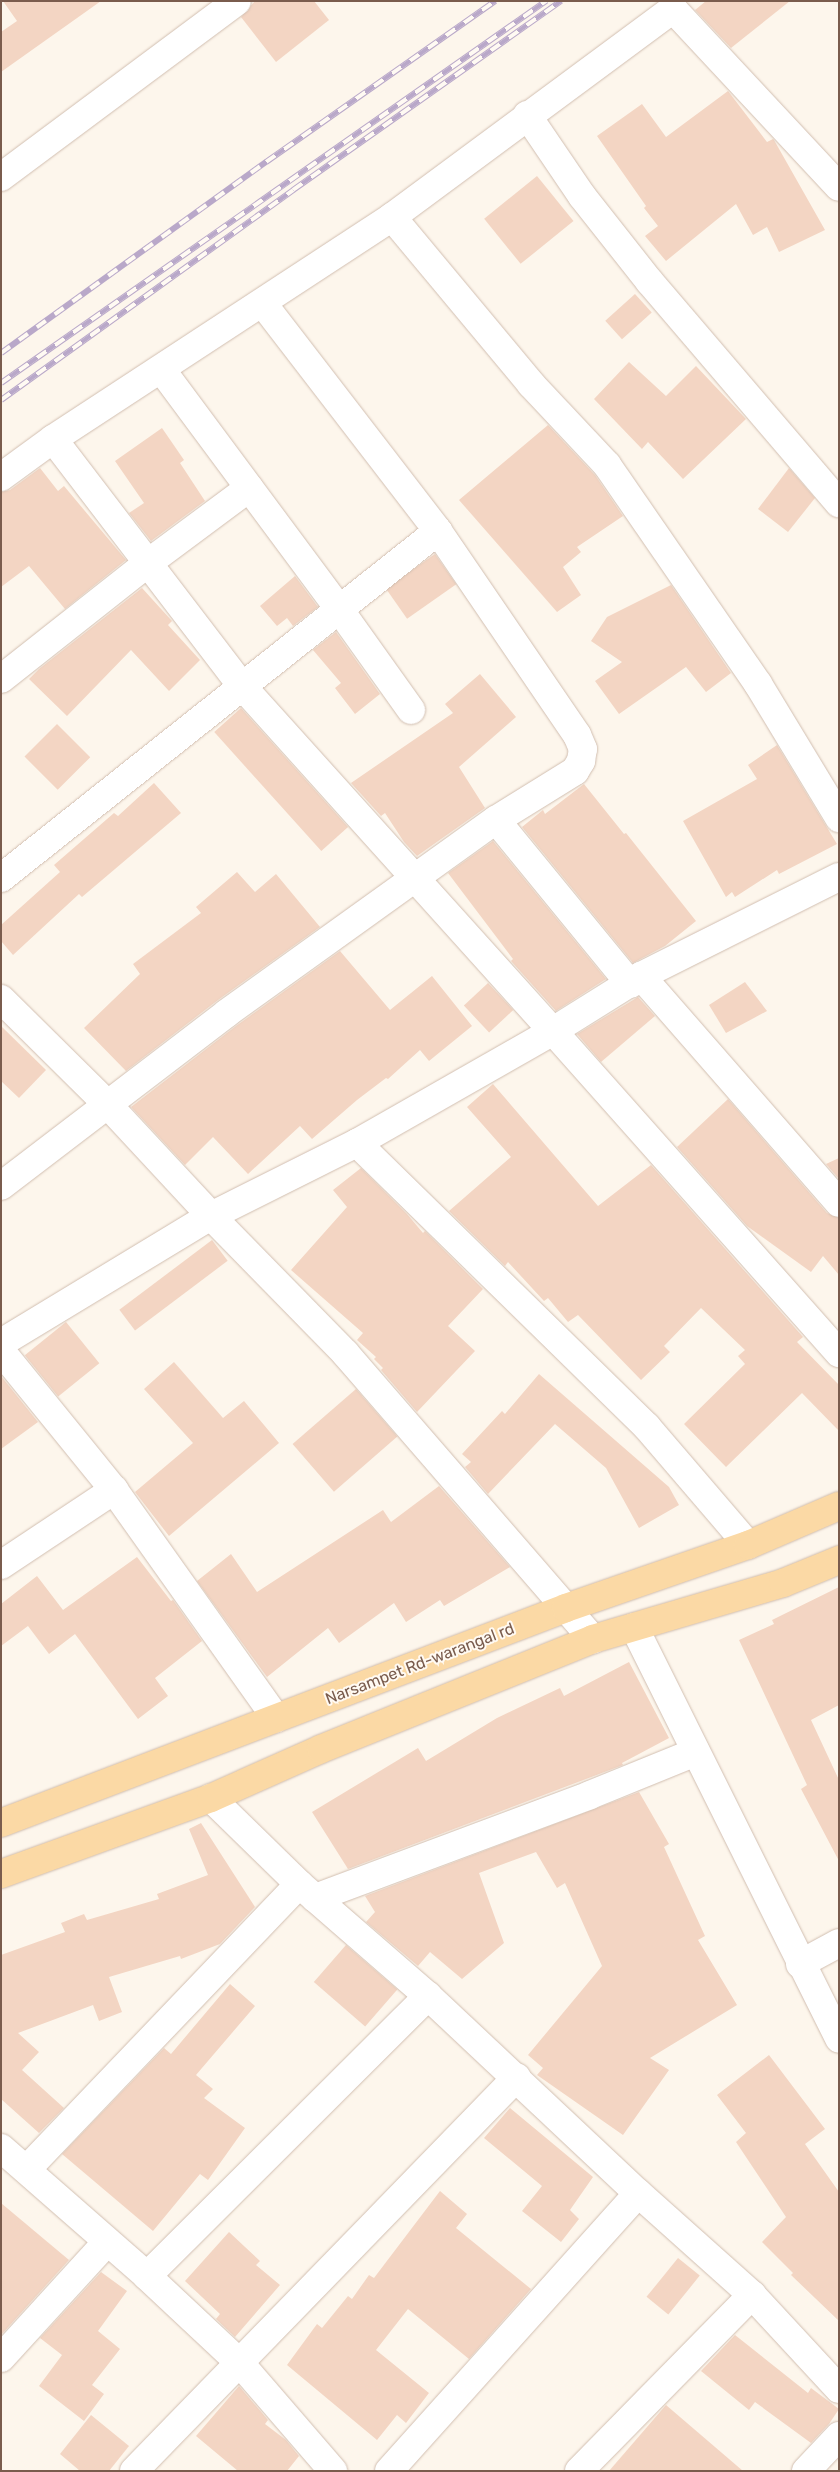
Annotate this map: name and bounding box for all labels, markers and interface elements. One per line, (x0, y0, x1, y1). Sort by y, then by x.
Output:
street label: Narsampet Rd-warangal rd (323, 1619, 517, 1709)

